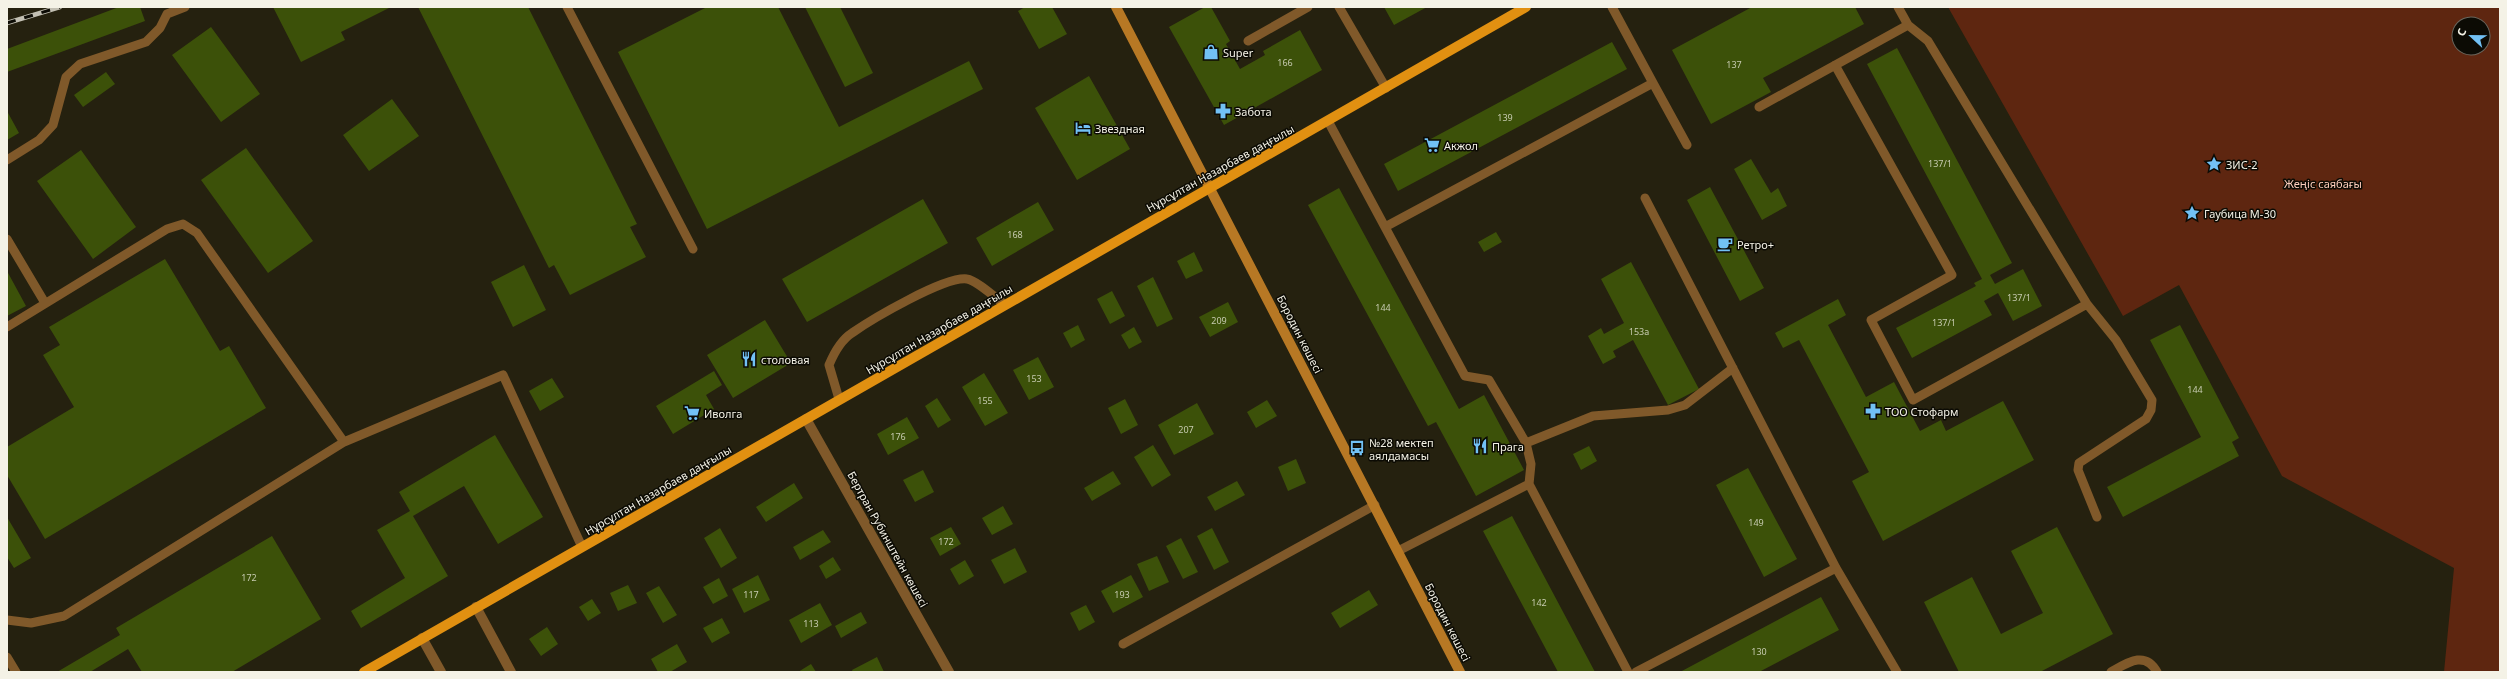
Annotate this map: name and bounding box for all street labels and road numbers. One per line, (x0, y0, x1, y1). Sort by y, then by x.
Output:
street label: Нұрсұлтан Назарбаев даңғылы (1143, 121, 1297, 215)
street label: Нұрсұлтан Назарбаев даңғылы (863, 281, 1015, 377)
street label: Бородин көшесі (1274, 292, 1326, 376)
street label: Нұрсұлтан Назарбаев даңғылы (582, 442, 734, 538)
street label: Бертран Рубинштейн көшесі (844, 468, 932, 610)
street label: Бородин көшесі (1422, 580, 1474, 664)

